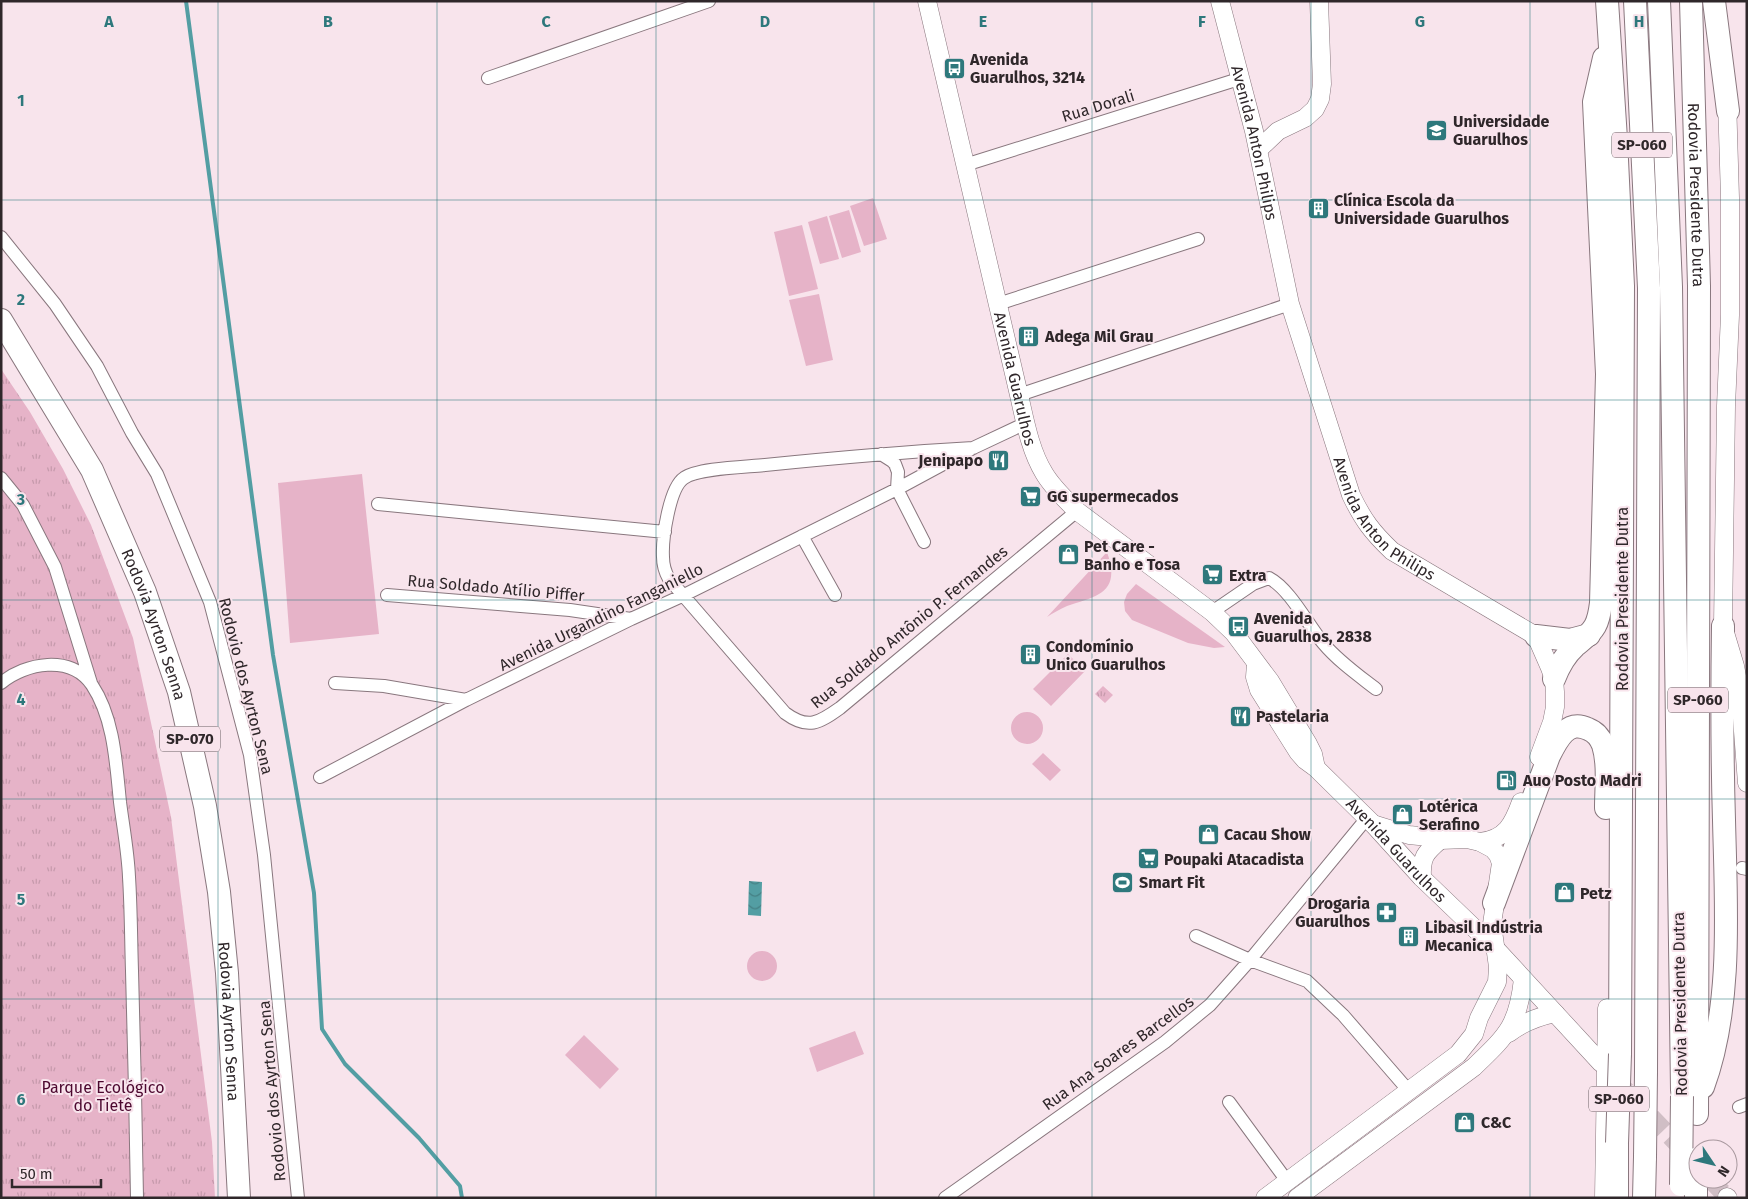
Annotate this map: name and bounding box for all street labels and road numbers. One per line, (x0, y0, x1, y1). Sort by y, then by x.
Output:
street label: Avenida Anton Philips (1228, 63, 1282, 222)
street label: Rua Dorali (1059, 86, 1137, 126)
street label: Rodovia Presidente Dutra (1684, 102, 1709, 287)
road number: SP-060 (1612, 132, 1672, 158)
street label: Avenida Guarulhos (990, 310, 1041, 448)
street label: Avenida Anton Philips (1330, 454, 1439, 584)
street label: Rodovia Presidente Dutra (1613, 507, 1632, 691)
street label: Rua Soldado Antônio P. Fernandes (807, 542, 1011, 712)
street label: Rodovia Ayrton Senna (118, 546, 190, 702)
street label: Avenida Urgandino Fanganiello (496, 559, 706, 675)
street label: Rua Soldado Atílio Piffer (407, 571, 586, 605)
street label: Rodovio dos Ayrton Sena (215, 596, 277, 776)
road number: SP-060 (1668, 688, 1728, 712)
road number: SP-070 (160, 726, 220, 752)
street label: Avenida Guarulhos (1343, 794, 1451, 906)
street label: Rodovia Presidente Dutra (1669, 912, 1691, 1096)
street label: Rodovia Ayrton Senna (214, 941, 243, 1102)
street label: Rua Ana Soares Barcellos (1039, 992, 1197, 1114)
street label: Rodovio dos Ayrton Sena (255, 1000, 289, 1182)
road number: SP-060 (1589, 1086, 1649, 1112)

